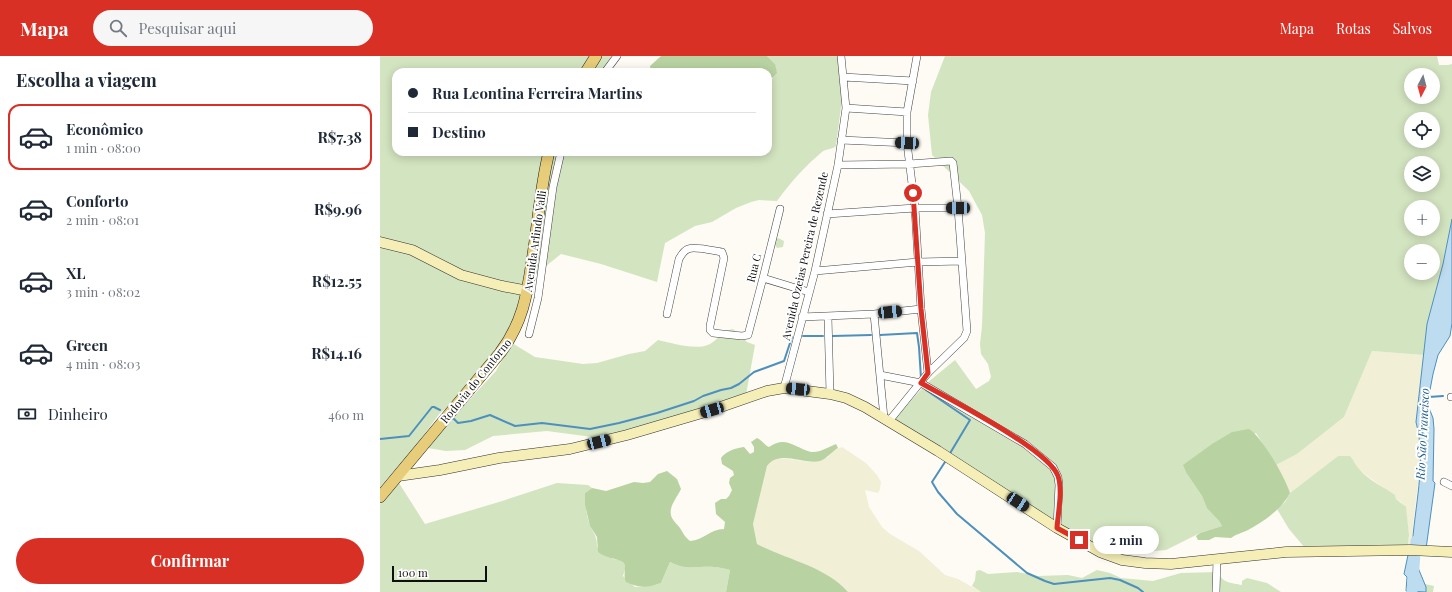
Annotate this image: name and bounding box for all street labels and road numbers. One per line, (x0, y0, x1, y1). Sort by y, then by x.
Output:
street label: Avenida Ozeias Pereira de Rezende (778, 170, 831, 343)
street label: Avenida Arlindo Valli (520, 189, 549, 294)
street label: Rua C (743, 252, 764, 284)
street label: Rodovia do Contorno (437, 335, 514, 426)

